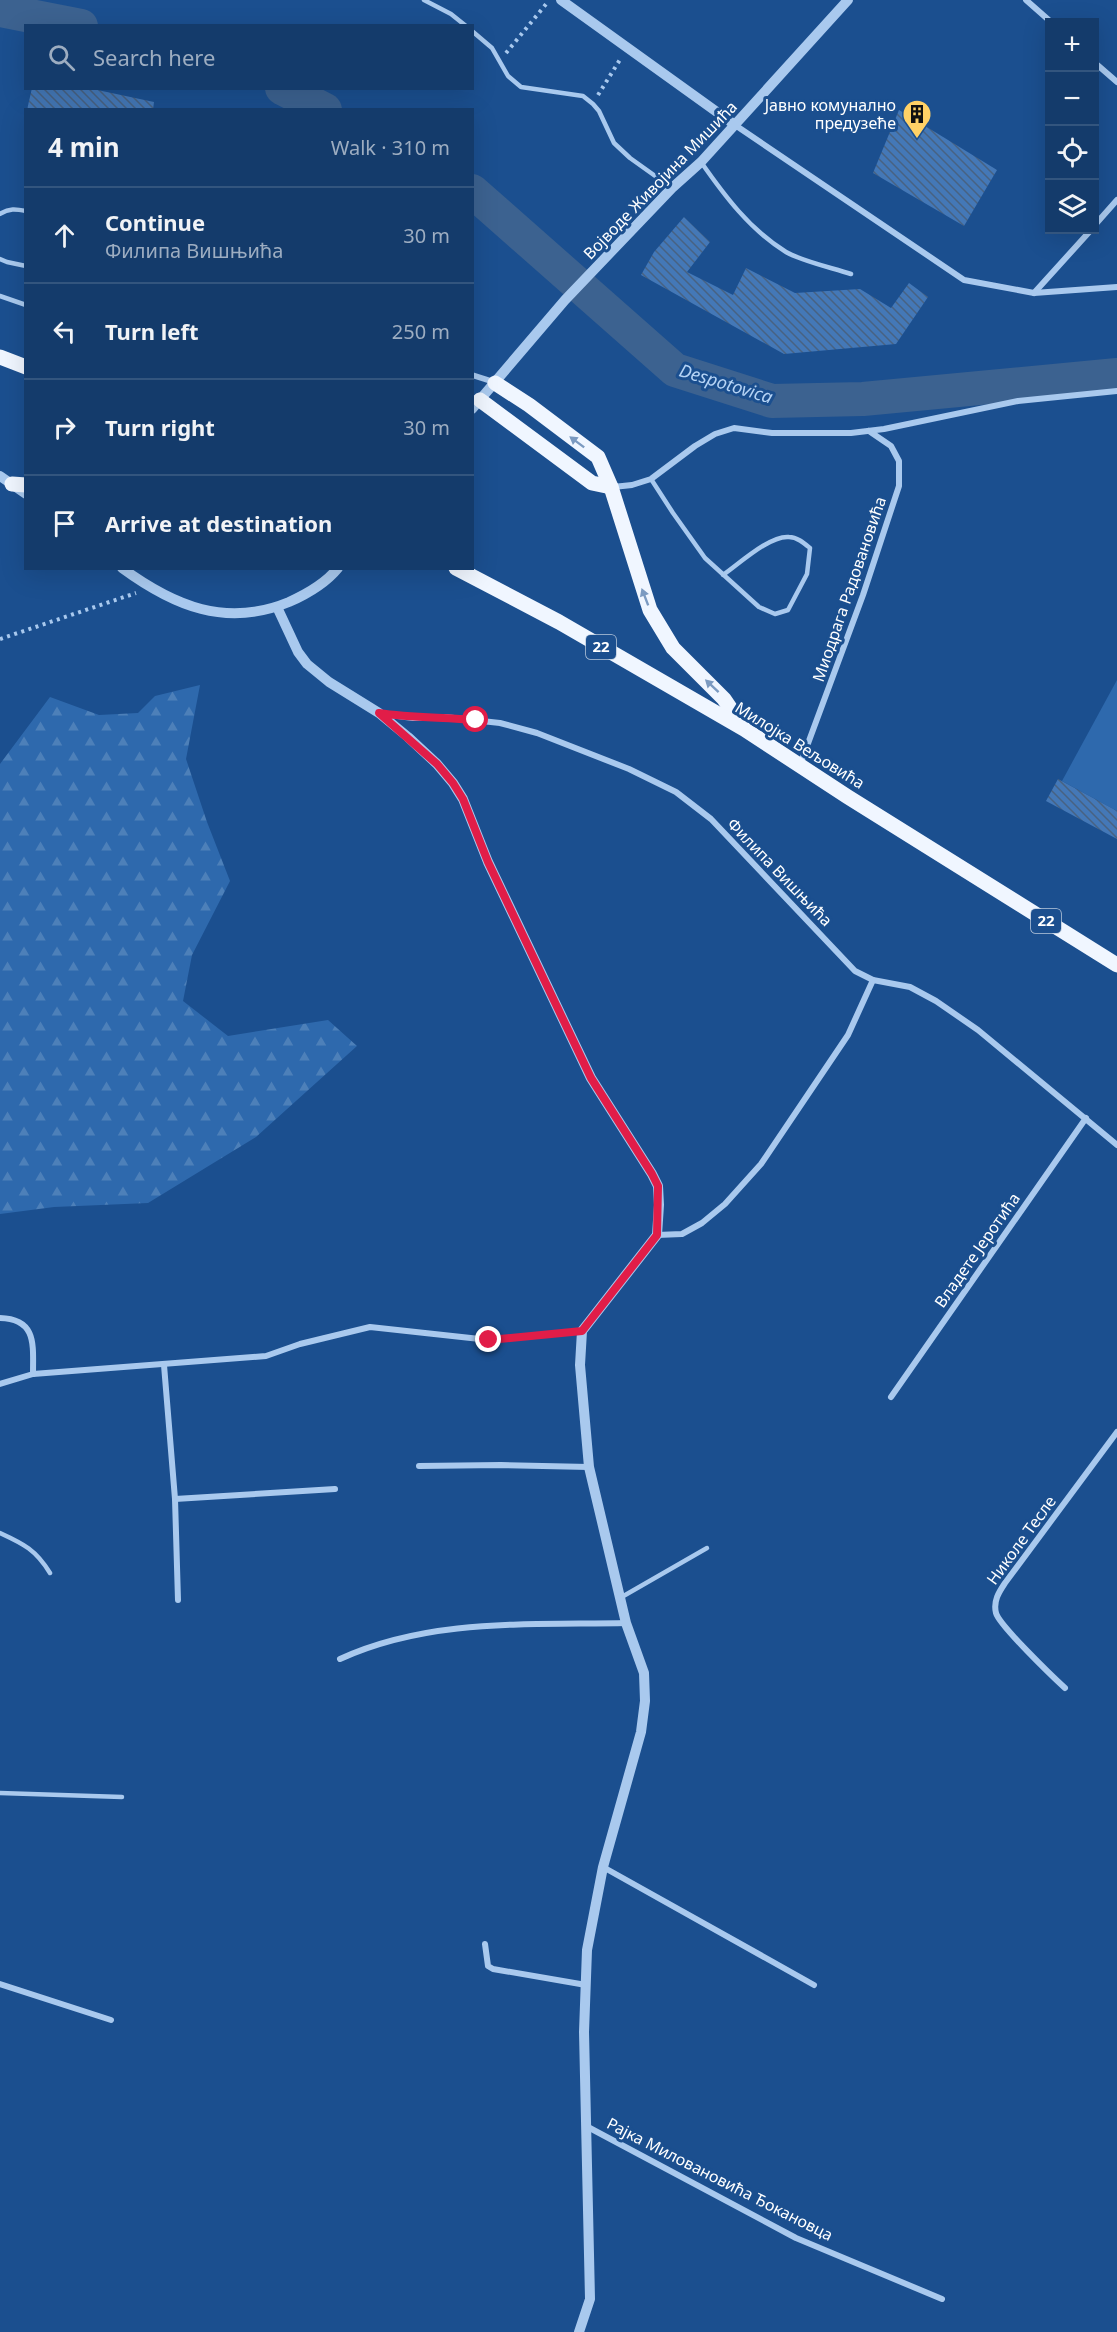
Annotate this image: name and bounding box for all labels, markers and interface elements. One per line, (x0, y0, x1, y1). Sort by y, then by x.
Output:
map controls (1045, 18, 1099, 234)
button: + (1045, 18, 1099, 72)
search box (24, 24, 474, 90)
icon: search (45, 41, 78, 74)
text: Search here (93, 42, 215, 72)
button: − (1045, 72, 1099, 126)
place label: Јавно комунално предузеће (763, 94, 896, 134)
street label: Војводе Живојина Мишића (578, 96, 742, 264)
building icon: Јавно комунално предузеће (901, 98, 933, 140)
button: locate (1045, 126, 1099, 180)
text: 4 min (48, 129, 120, 165)
text: Walk · 310 m (331, 134, 450, 161)
button: layers (1045, 180, 1099, 234)
text: Continue (105, 207, 205, 237)
icon: ahead (48, 219, 81, 252)
text: 30 m (403, 222, 450, 249)
text: Филипа Вишњића (105, 237, 283, 264)
icon: left (48, 315, 81, 348)
text: Turn left (105, 316, 199, 346)
text: 250 m (392, 318, 450, 345)
water label: Despotovica (677, 357, 776, 409)
icon: right (48, 411, 81, 444)
text: Turn right (105, 412, 215, 442)
text: 30 m (403, 414, 450, 441)
one-way arrow (569, 436, 584, 448)
street label: Миодрага Радовановића (807, 493, 891, 685)
icon: arrive (48, 507, 81, 540)
text: Arrive at destination (105, 508, 332, 538)
one-way arrow (640, 588, 650, 606)
road number: 22 (586, 635, 616, 659)
one-way arrow (705, 680, 719, 694)
street label: Милојка Вељовића (731, 696, 869, 794)
route start (462, 706, 488, 732)
street label: Филипа Вишњића (723, 813, 837, 931)
road number: 22 (1031, 909, 1061, 933)
street label: Владете Јеротића (929, 1188, 1025, 1312)
route end (475, 1326, 501, 1352)
street label: Николе Тесле (981, 1491, 1061, 1589)
street label: Рајка Миловановића Ђокановца (603, 2112, 837, 2246)

